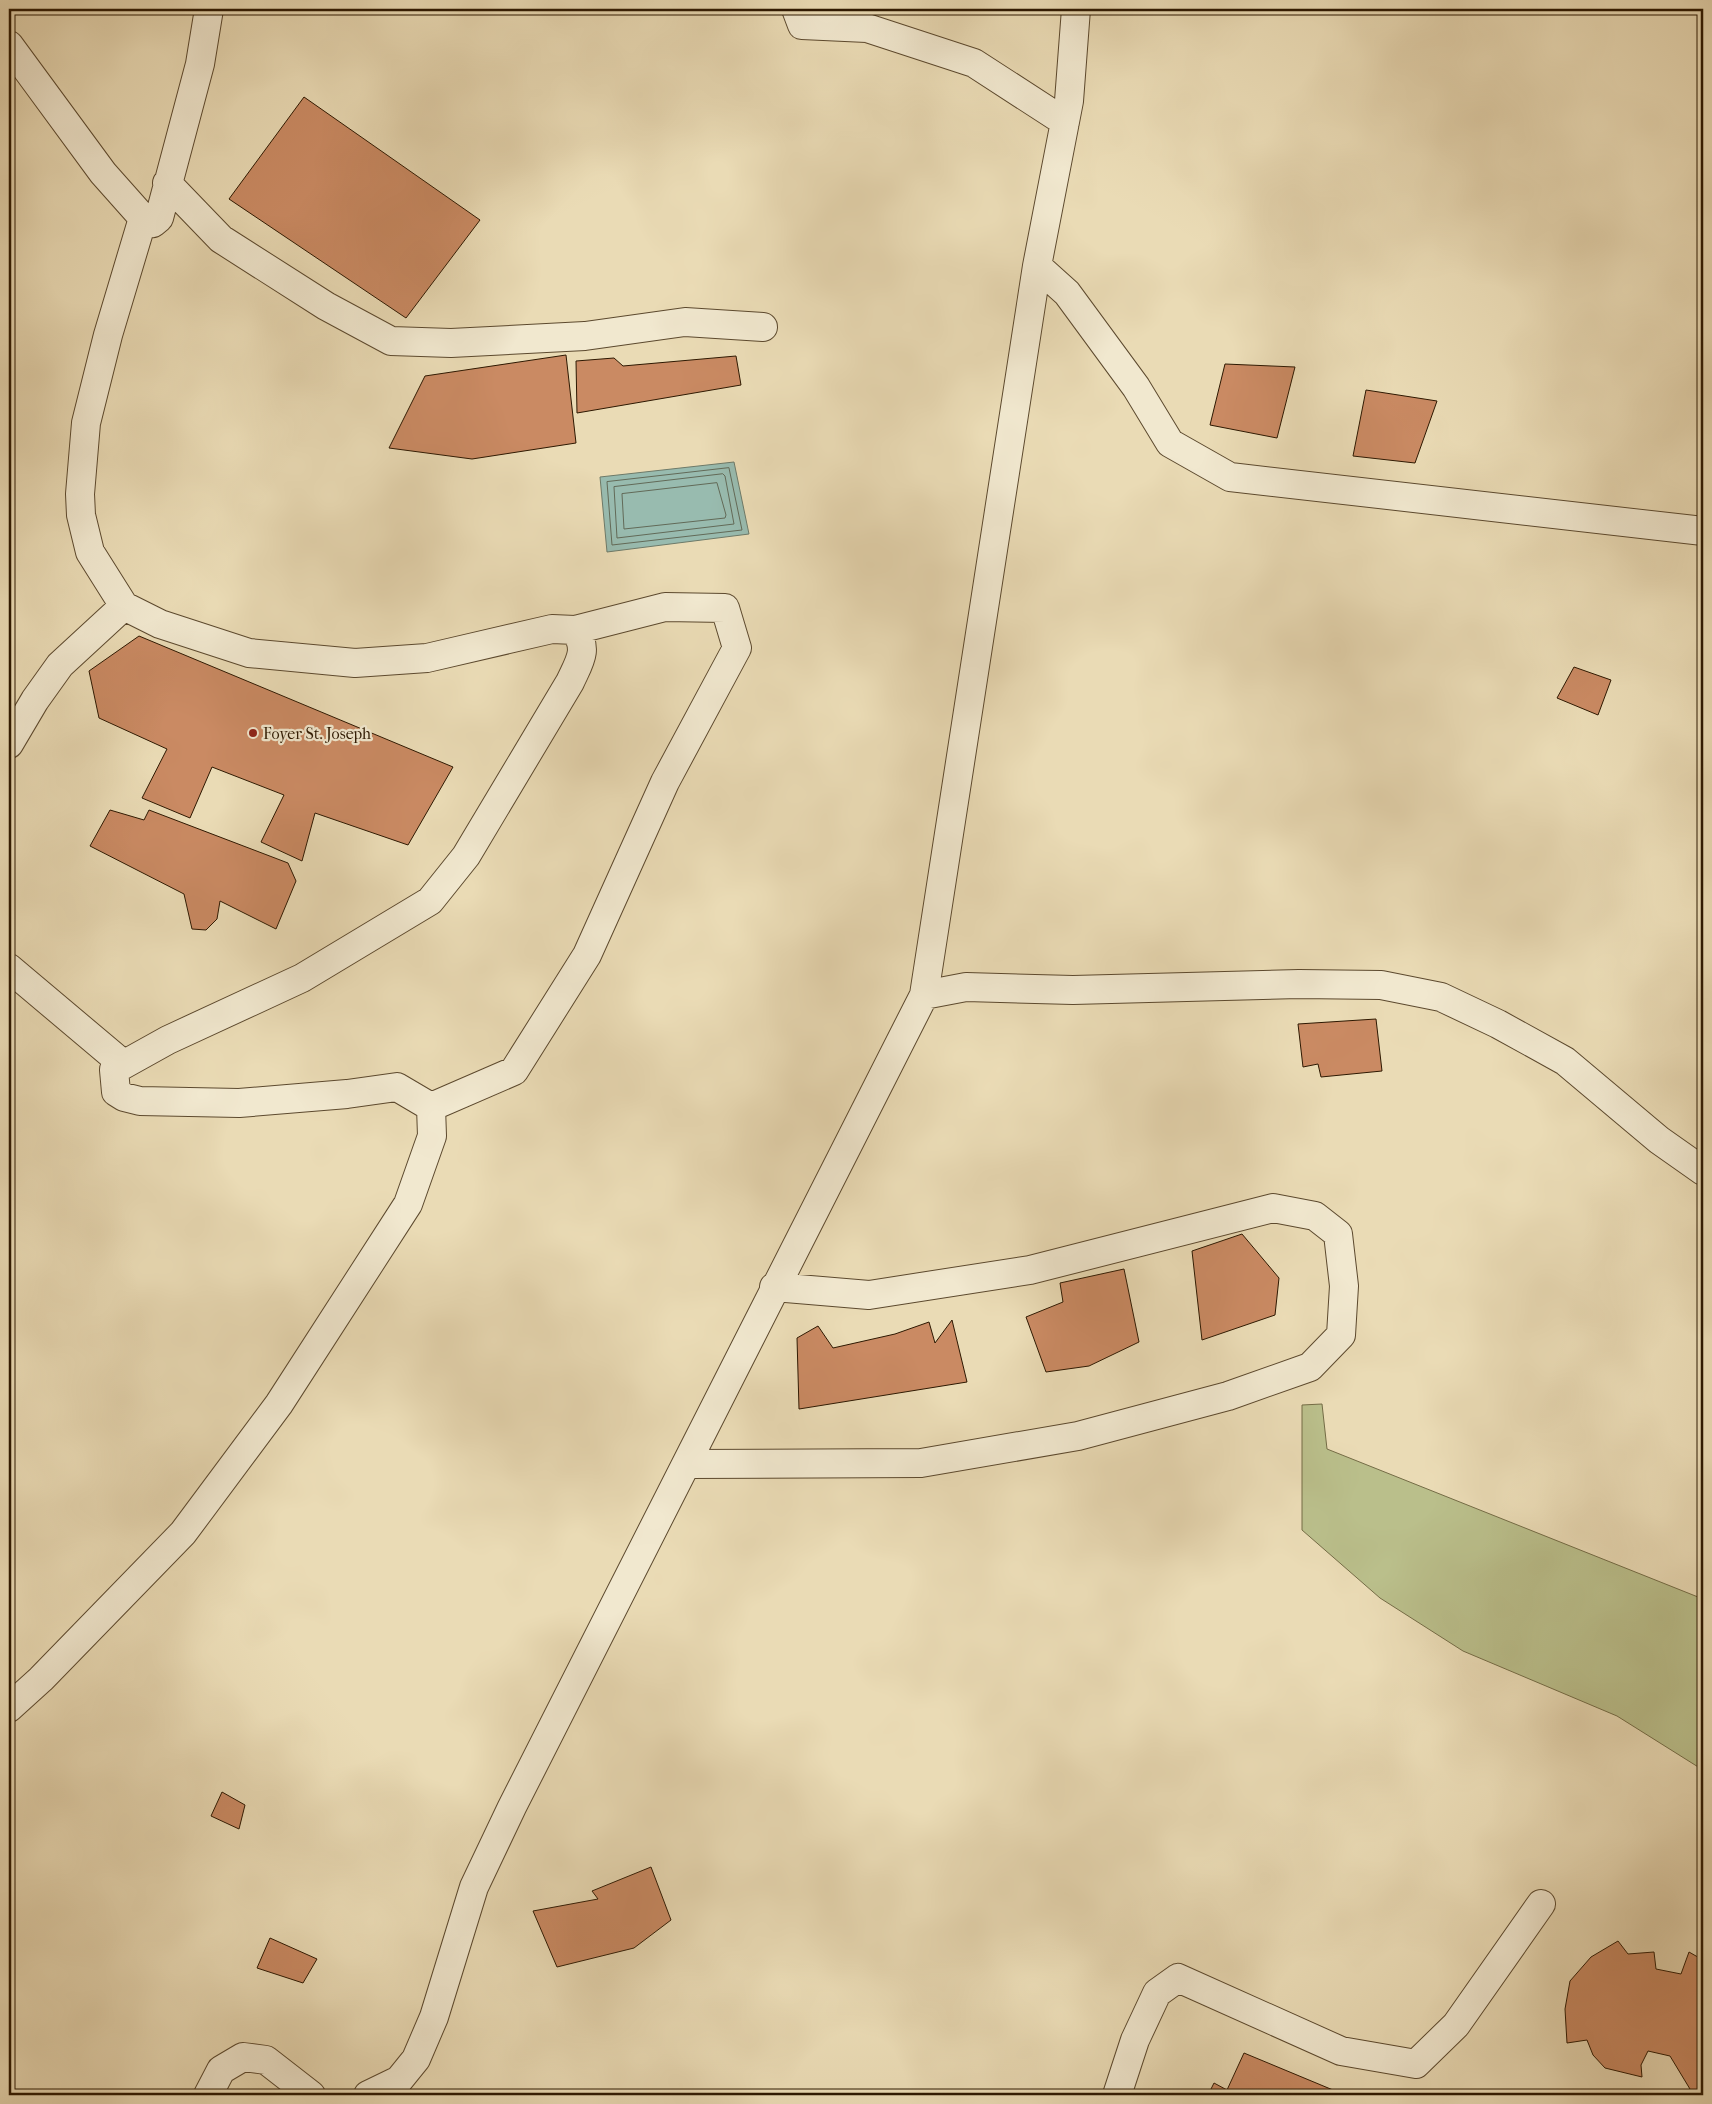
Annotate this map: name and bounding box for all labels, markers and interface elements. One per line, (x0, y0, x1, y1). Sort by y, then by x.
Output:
place label: Foyer St. Joseph (263, 724, 371, 743)
marker: Foyer St. Joseph (247, 727, 259, 739)

